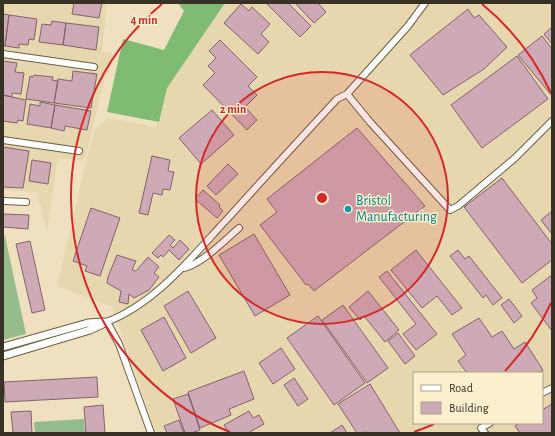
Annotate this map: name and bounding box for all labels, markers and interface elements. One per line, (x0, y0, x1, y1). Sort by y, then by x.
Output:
text: 4 min (130, 14, 158, 26)
text: 2 min (220, 103, 246, 115)
centre of rings (315, 191, 329, 205)
place label: Bristol Manufacturing (356, 194, 437, 224)
marker: Bristol Manufacturing (343, 204, 353, 214)
legend (413, 372, 543, 424)
text: Road (449, 382, 473, 394)
text: Building (449, 402, 489, 414)

